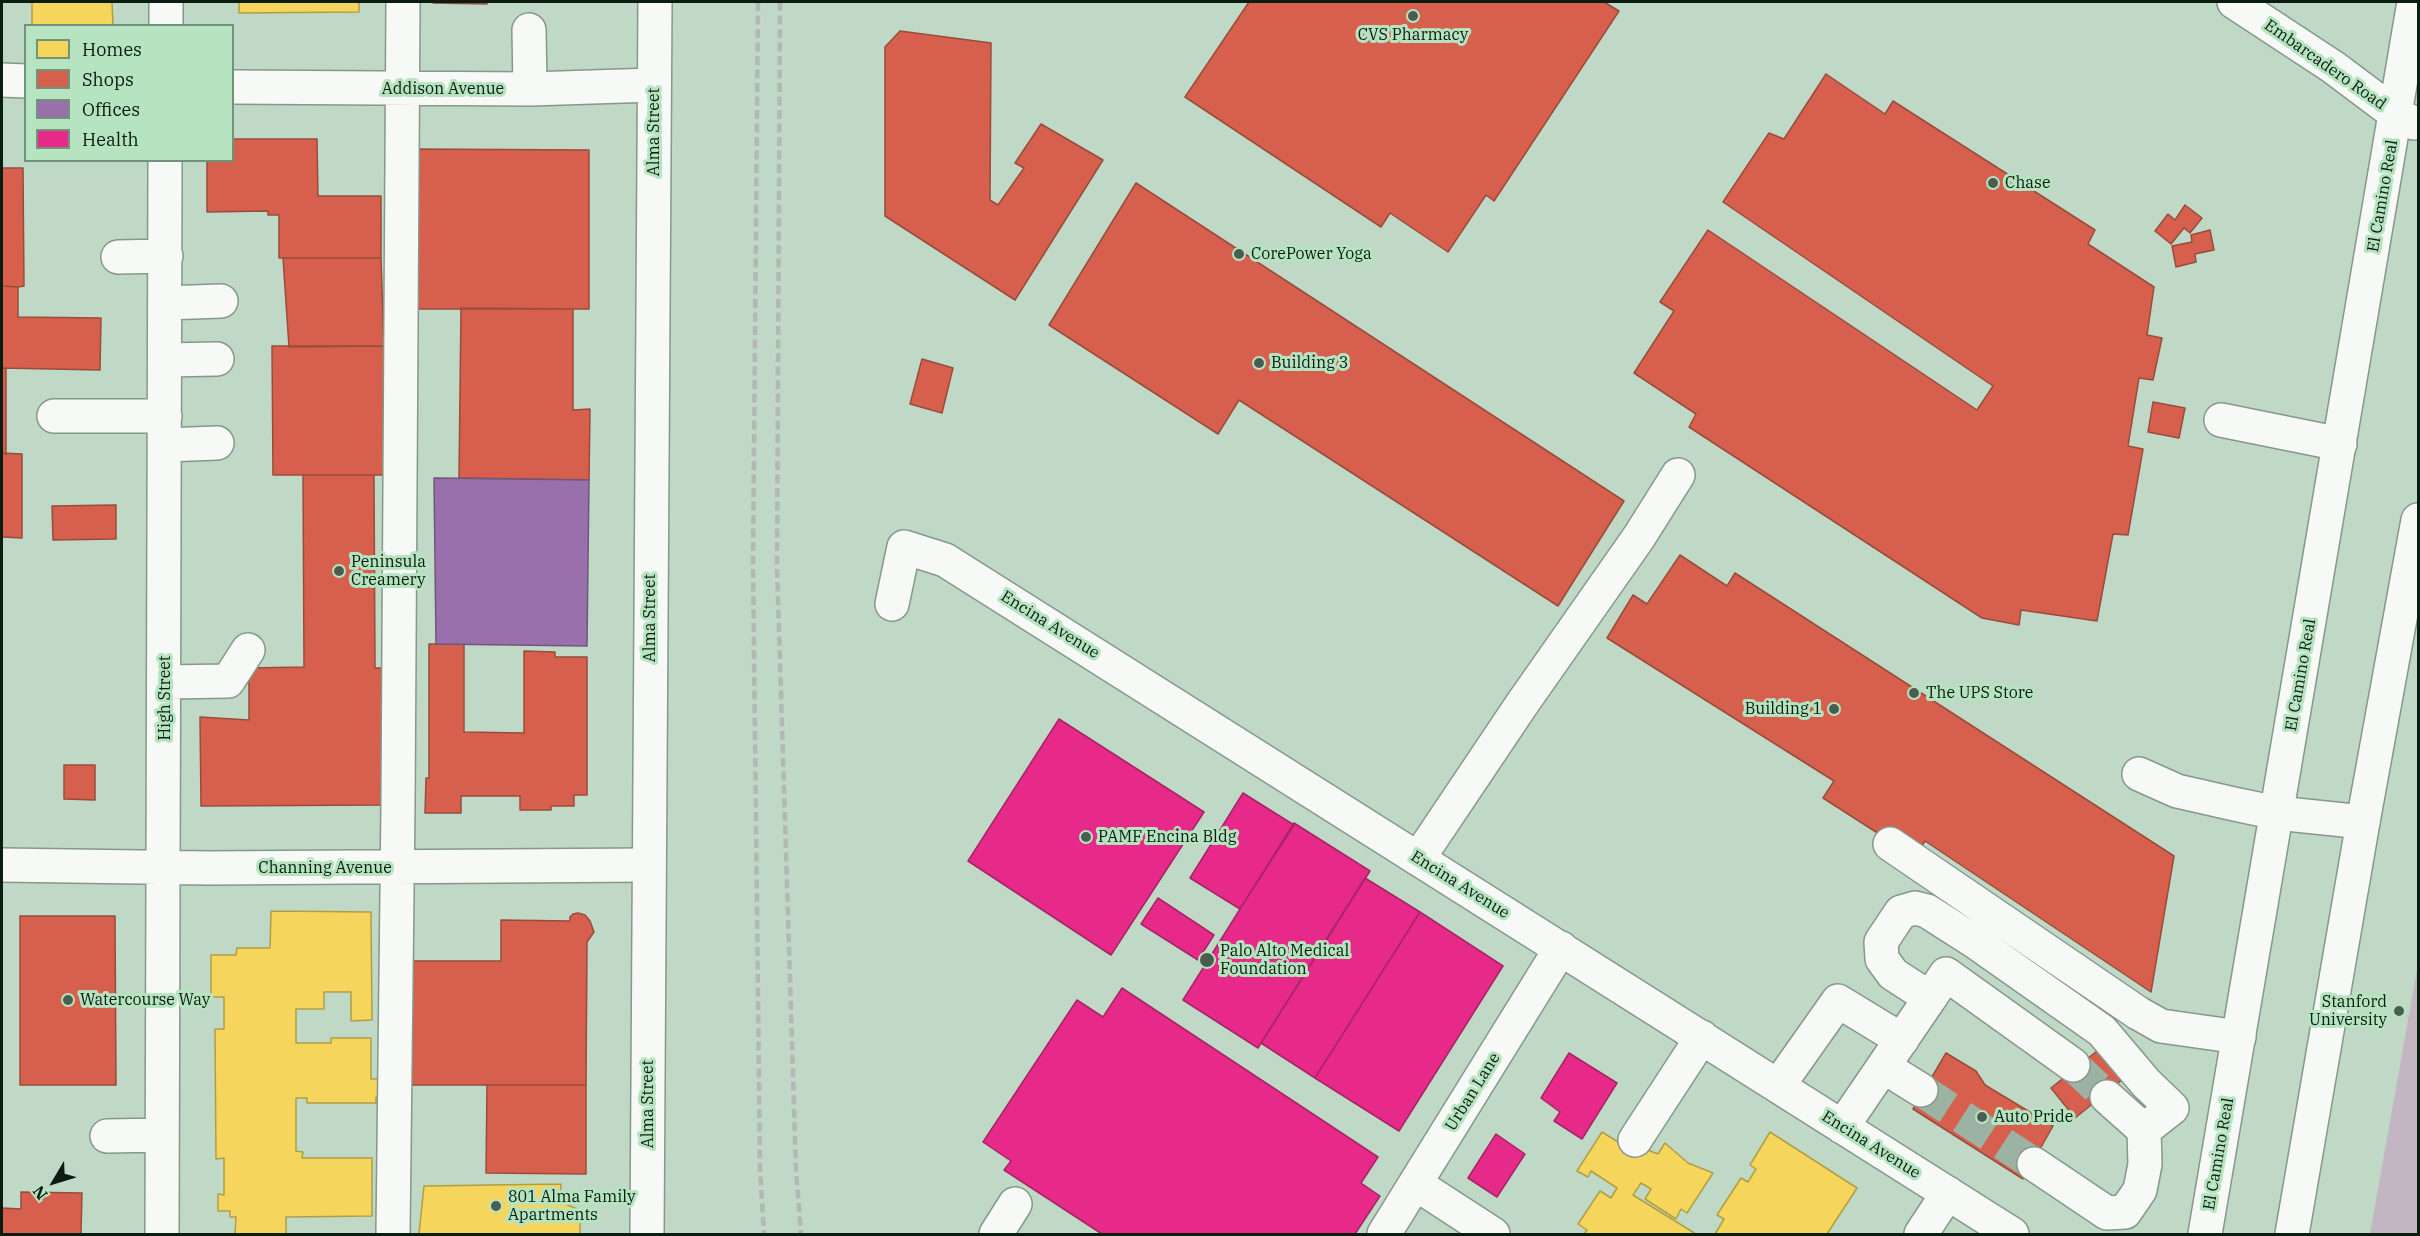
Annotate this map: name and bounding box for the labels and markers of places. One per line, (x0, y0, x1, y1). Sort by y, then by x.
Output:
marker: CVS Pharmacy (1406, 9, 1420, 23)
place label: CVS Pharmacy (1358, 25, 1468, 45)
place label: Chase (2005, 173, 2050, 193)
marker: Chase (1986, 176, 2000, 190)
place label: CorePower Yoga (1251, 244, 1372, 264)
marker: CorePower Yoga (1232, 247, 1246, 261)
place label: Building 3 (1271, 353, 1348, 373)
marker: Building 3 (1252, 356, 1266, 370)
place label: Peninsula Creamery (351, 552, 426, 590)
marker: Peninsula Creamery (332, 564, 346, 578)
place label: The UPS Store (1926, 683, 2033, 703)
marker: The UPS Store (1907, 686, 1921, 700)
place label: Building 1 (1745, 699, 1822, 719)
marker: Building 1 (1827, 702, 1841, 716)
place label: PAMF Encina Bldg (1098, 827, 1236, 847)
marker: PAMF Encina Bldg (1079, 830, 1093, 844)
place label: Palo Alto Medical Foundation (1220, 941, 1349, 979)
marker: Palo Alto Medical Foundation (1198, 951, 1216, 969)
place label: Watercourse Way (80, 990, 210, 1010)
place label: Stanford University (2309, 992, 2387, 1030)
marker: Watercourse Way (61, 993, 75, 1007)
marker: Stanford University (2392, 1004, 2406, 1018)
place label: Auto Pride (1994, 1107, 2073, 1127)
marker: Auto Pride (1975, 1110, 1989, 1124)
place label: 801 Alma Family Apartments (508, 1187, 636, 1225)
marker: 801 Alma Family Apartments (489, 1199, 503, 1213)

